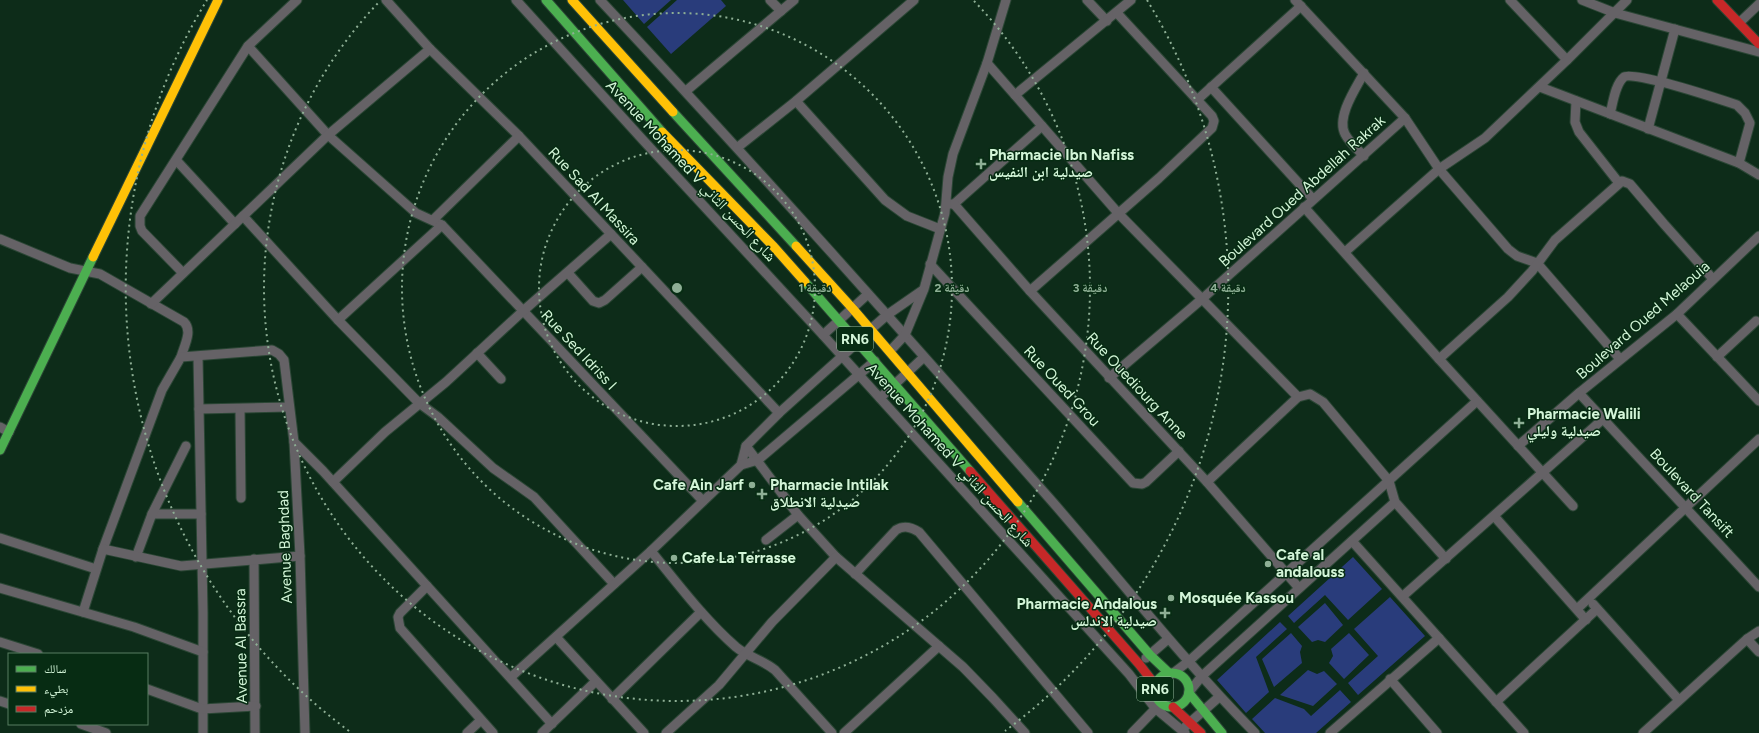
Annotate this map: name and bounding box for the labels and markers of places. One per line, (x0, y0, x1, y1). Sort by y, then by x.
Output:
place label: Pharmacie Ibn Nafiss صيدلية ابن النفيس (989, 146, 1134, 181)
marker: Pharmacie Ibn Nafiss صيدلية ابن النفيس (976, 159, 986, 169)
centre of rings (670, 281, 684, 295)
place label: Pharmacie Walili صيدلية وليلي (1527, 405, 1641, 443)
marker: Pharmacie Walili صيدلية وليلي (1514, 418, 1524, 428)
place label: Cafe Ain Jarf (653, 476, 744, 494)
place label: Pharmacie Intilak صيدلية الانطلاق (770, 476, 889, 511)
marker: Cafe Ain Jarf (747, 480, 757, 490)
marker: Pharmacie Intilak صيدلية الانطلاق (757, 489, 767, 499)
place label: Cafe al andalouss (1276, 546, 1344, 581)
place label: Cafe La Terrasse (682, 549, 796, 567)
marker: Cafe La Terrasse (669, 553, 679, 563)
marker: Cafe al andalouss (1263, 559, 1273, 569)
place label: Mosquée Kassou (1179, 589, 1294, 607)
marker: Mosquée Kassou (1166, 593, 1176, 603)
place label: Pharmacie Andalous صيدلية الاندلس (1017, 595, 1157, 630)
marker: Pharmacie Andalous صيدلية الاندلس (1160, 608, 1170, 618)

